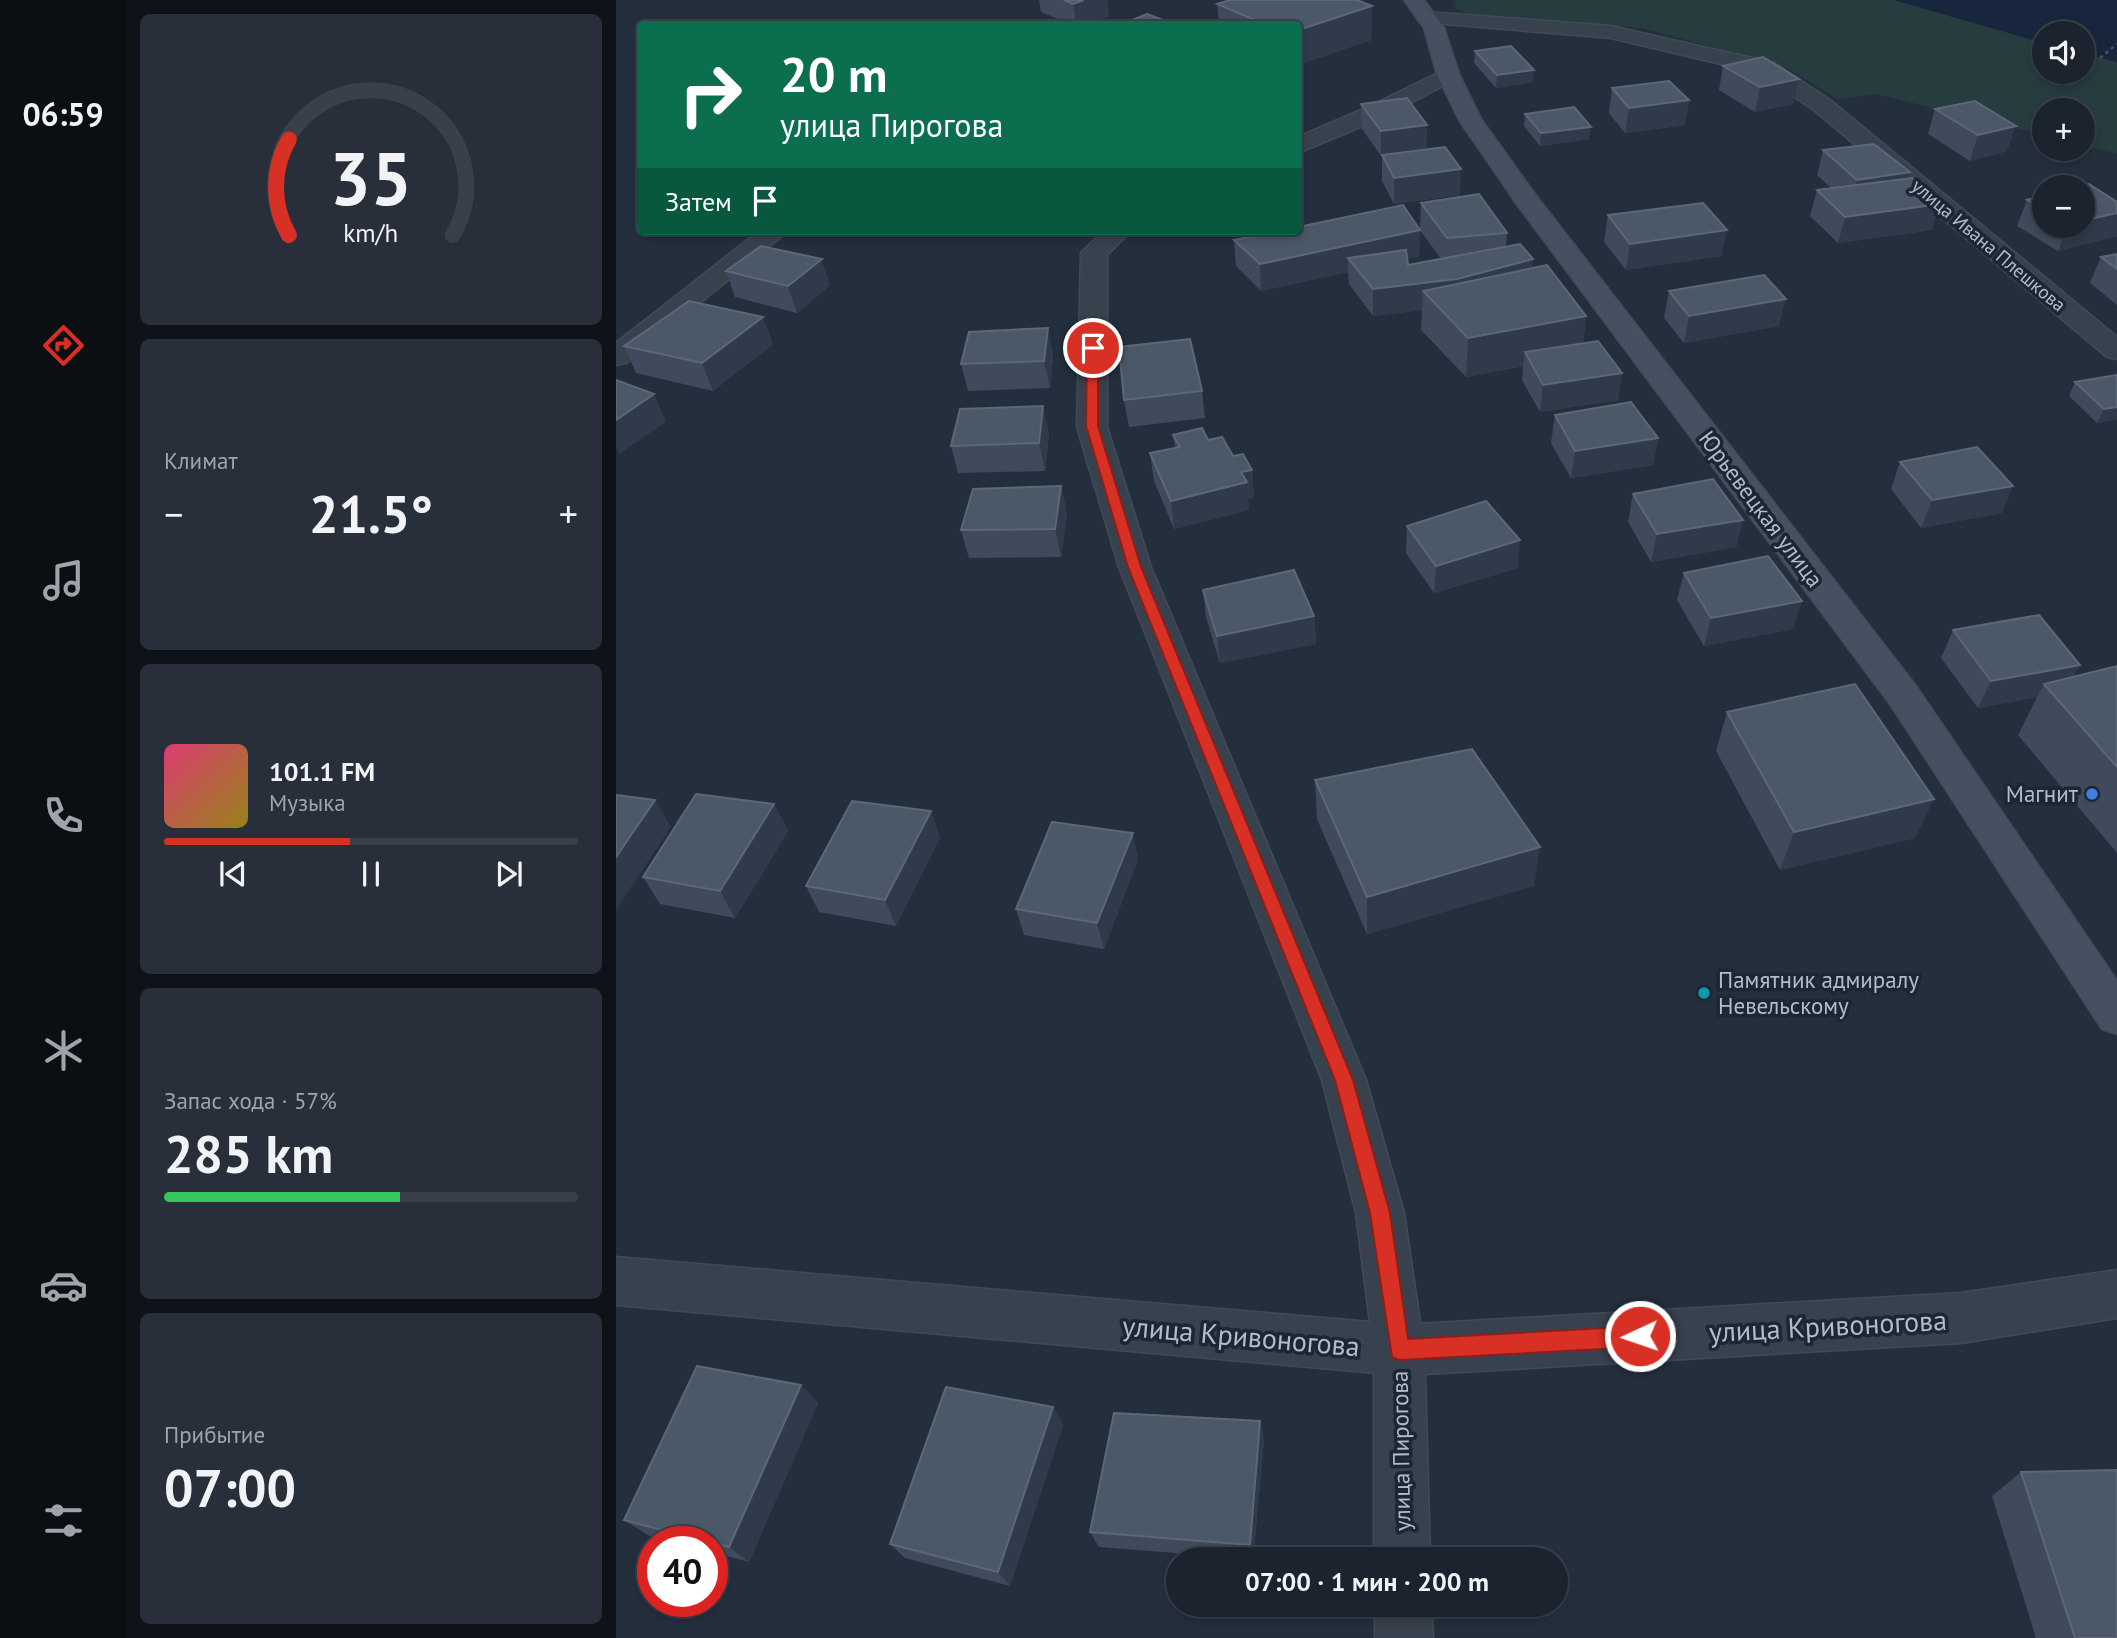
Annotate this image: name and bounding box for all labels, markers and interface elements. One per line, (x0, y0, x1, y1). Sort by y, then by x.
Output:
map controls (2032, 21, 2095, 238)
button: sound (2032, 21, 2095, 84)
text: 20 m (780, 42, 887, 106)
icon: right (665, 49, 756, 140)
text: 06:59 (22, 93, 104, 135)
button: + (2032, 98, 2095, 161)
text: улица Пирогова (780, 104, 1003, 146)
text: 35 (330, 132, 412, 226)
street label: улица Ивана Плешкова (1907, 174, 2071, 316)
button: − (2032, 175, 2095, 238)
icon: arrive (746, 182, 784, 220)
text: Затем (665, 185, 732, 218)
text: km/h (344, 217, 398, 249)
pin (1063, 318, 1123, 378)
icon: directions (39, 321, 88, 370)
icon: arrive (1074, 329, 1112, 367)
street label: Юрьевецкая улица (1693, 425, 1830, 593)
text: Климат (164, 446, 238, 475)
text: 21.5° (309, 480, 433, 547)
text: − (164, 489, 183, 538)
text: + (559, 489, 578, 538)
icon: music (39, 556, 88, 605)
text: 101.1 FM (269, 755, 375, 788)
place label: Магнит (2006, 779, 2079, 808)
marker: Магнит (2084, 786, 2100, 802)
text: Музыка (269, 788, 346, 817)
icon: phone (39, 791, 88, 840)
icon: previous (214, 855, 252, 893)
icon: pause (352, 855, 390, 893)
icon: next (490, 855, 528, 893)
place label: Памятник адмиралу Невельскому (1718, 965, 1919, 1020)
marker: Памятник адмиралу Невельскому (1696, 985, 1712, 1001)
icon: climate (39, 1026, 88, 1075)
text: Запас хода · 57% (164, 1086, 337, 1115)
text: 285 km (164, 1120, 333, 1187)
icon: car (39, 1261, 88, 1310)
position arrow (1603, 1299, 1677, 1373)
street label: улица Кривоногова (1708, 1301, 1948, 1350)
street label: улица Кривоногова (1121, 1307, 1361, 1364)
street label: улица Пирогова (1385, 1371, 1416, 1531)
text: Прибытие (164, 1420, 265, 1449)
text: 07:00 (164, 1454, 296, 1521)
icon: filters (39, 1496, 88, 1545)
speed limit sign: 40 (637, 1526, 728, 1617)
text: 07:00 · 1 мин · 200 m (1245, 1565, 1489, 1598)

